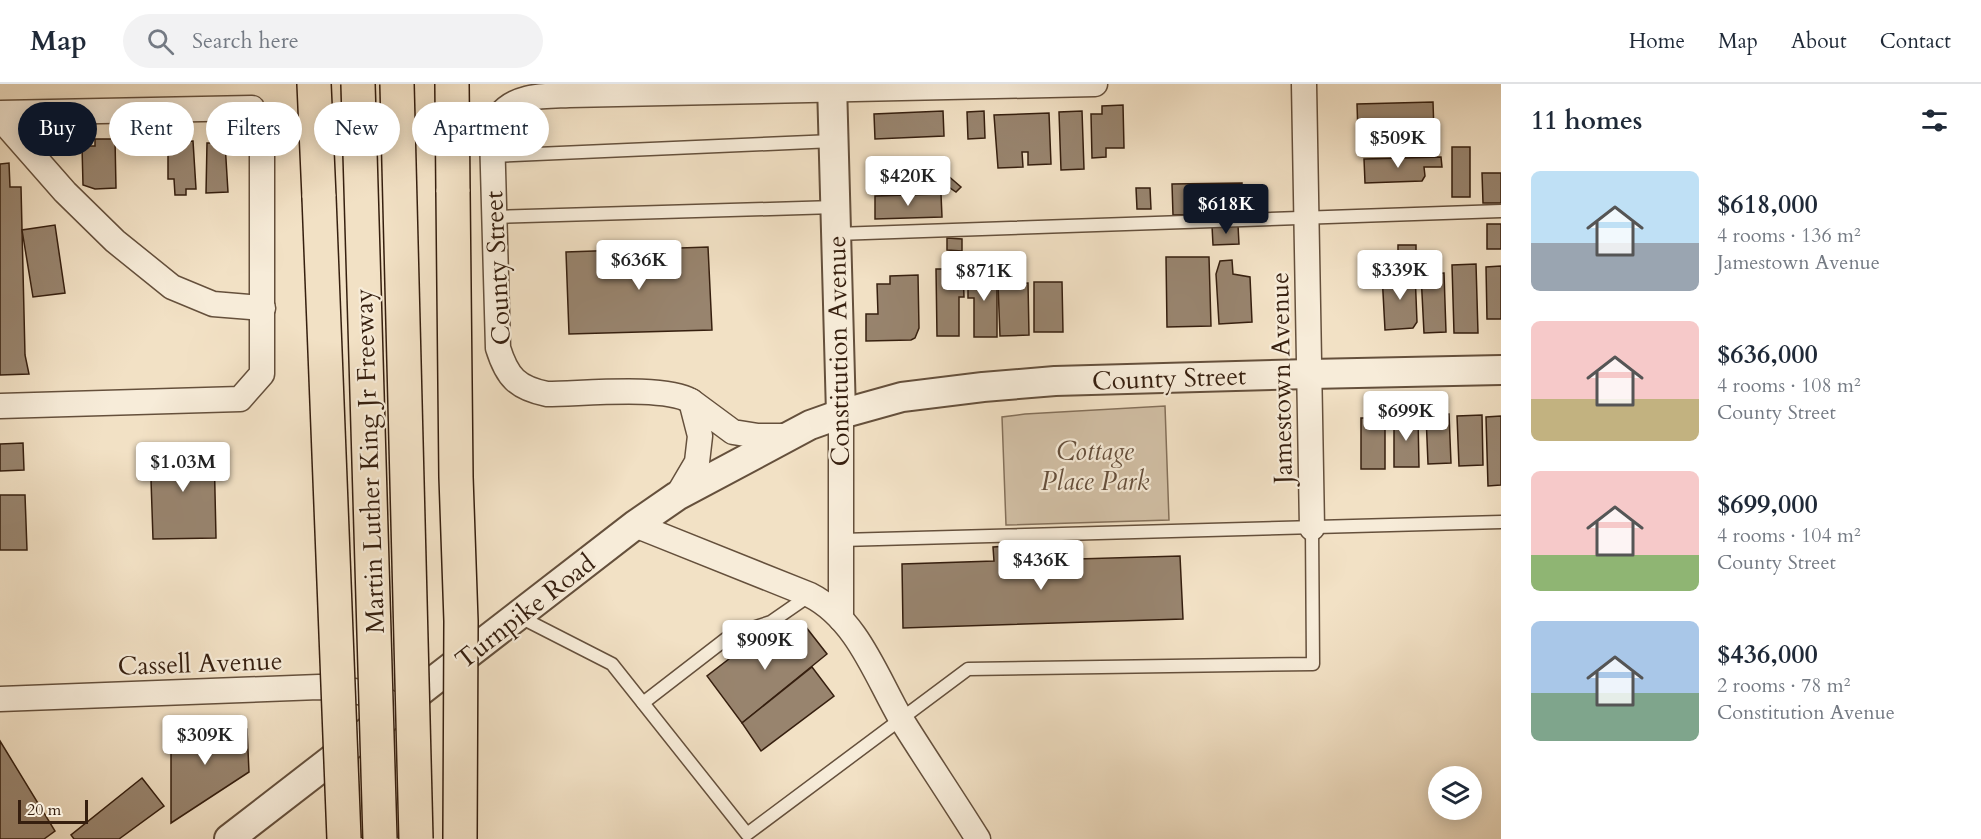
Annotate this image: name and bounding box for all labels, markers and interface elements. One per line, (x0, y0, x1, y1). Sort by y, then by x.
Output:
search box (123, 14, 543, 68)
text: Map (30, 22, 87, 60)
icon: search (144, 25, 177, 58)
text: Search here (192, 26, 299, 56)
text: Home (1629, 27, 1685, 56)
text: Map (1718, 27, 1758, 56)
text: About (1791, 27, 1847, 56)
text: Contact (1880, 27, 1951, 56)
chip: Buy (18, 102, 97, 156)
chip: Rent (109, 102, 194, 156)
chip: Filters (206, 102, 302, 156)
chip: New (314, 102, 400, 156)
chip: Apartment (412, 102, 549, 156)
text: 11 homes (1531, 103, 1642, 138)
icon: filters (1918, 104, 1951, 137)
pin: $509K (1356, 118, 1440, 169)
text: $509K (1369, 124, 1427, 151)
pin: $420K (866, 156, 950, 207)
text: $420K (879, 162, 937, 189)
pin: $618K (1184, 184, 1268, 235)
text: $618,000 (1717, 187, 1818, 222)
street label: County Street (476, 190, 519, 346)
text: $618K (1197, 190, 1255, 217)
icon: home (1579, 195, 1651, 267)
text: 4 rooms · 136 m² (1717, 222, 1861, 249)
street label: Constitution Avenue (819, 235, 858, 467)
pin: $636K (597, 240, 681, 291)
text: $636K (610, 246, 668, 273)
text: Jamestown Avenue (1717, 249, 1880, 276)
pin: $339K (1358, 250, 1442, 301)
pin: $871K (942, 251, 1026, 302)
text: $339K (1371, 256, 1429, 283)
text: $871K (955, 257, 1013, 284)
street label: Jamestown Avenue (1262, 272, 1301, 488)
street label: Martin Luther King Jr Freeway (346, 288, 393, 634)
text: $636,000 (1717, 337, 1818, 372)
icon: home (1579, 345, 1651, 417)
street label: County Street (1091, 358, 1247, 399)
text: 4 rooms · 108 m² (1717, 372, 1861, 399)
pin: $699K (1364, 391, 1448, 442)
text: $699K (1377, 397, 1435, 424)
text: County Street (1717, 399, 1836, 426)
park label: Cottage Place Park (1041, 434, 1149, 499)
pin: $1.03M (134, 442, 232, 493)
text: $1.03M (150, 448, 216, 475)
text: $699,000 (1717, 487, 1818, 522)
icon: home (1579, 495, 1651, 567)
text: 4 rooms · 104 m² (1717, 522, 1861, 549)
pin: $436K (999, 540, 1083, 591)
street label: Turnpike Road (448, 546, 603, 677)
text: $436K (1012, 546, 1070, 573)
text: County Street (1717, 549, 1836, 576)
pin: $909K (723, 620, 807, 671)
text: $909K (736, 626, 794, 653)
text: $436,000 (1717, 637, 1818, 672)
street label: Cassell Avenue (117, 643, 283, 684)
icon: home (1579, 645, 1651, 717)
text: 2 rooms · 78 m² (1717, 672, 1850, 699)
text: Constitution Avenue (1717, 699, 1895, 726)
pin: $309K (163, 715, 247, 766)
text: $309K (176, 721, 234, 748)
map controls (1428, 766, 1482, 820)
button: layers (1428, 766, 1482, 820)
scale bar (18, 797, 88, 824)
text: 20 m (27, 799, 61, 821)

